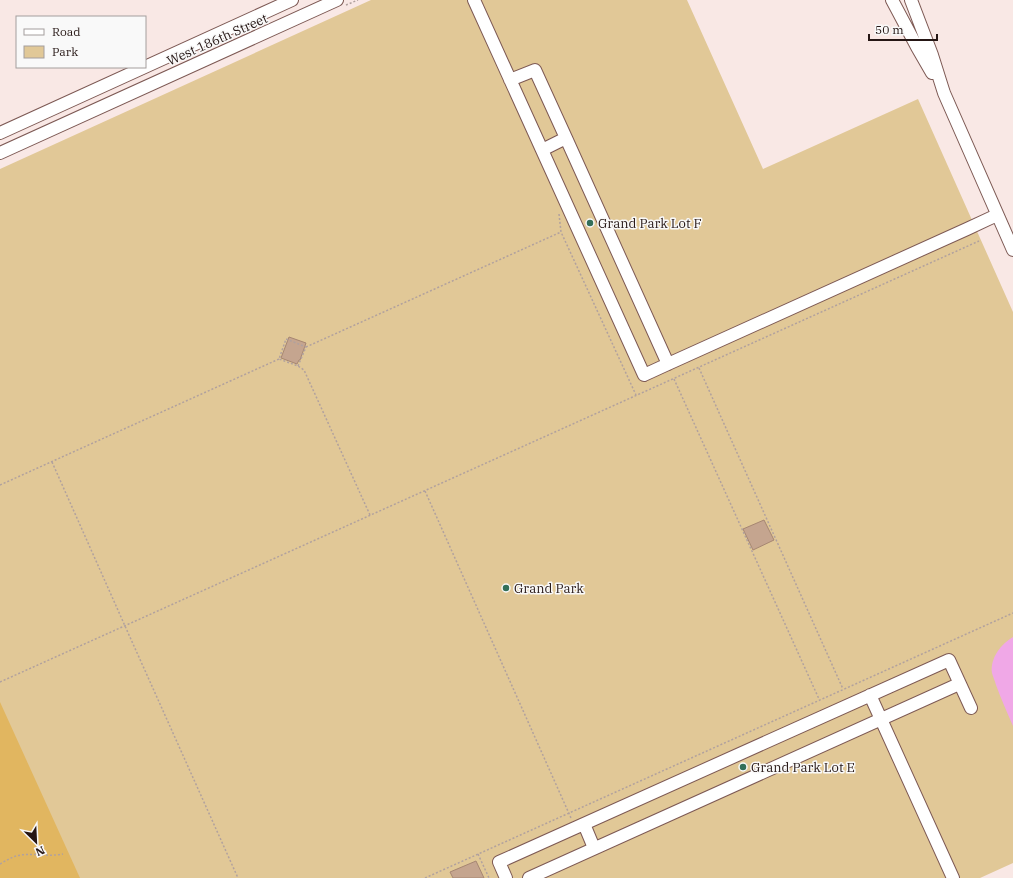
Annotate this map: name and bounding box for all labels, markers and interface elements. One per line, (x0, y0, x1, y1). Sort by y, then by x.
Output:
street label: West 186th Street (164, 9, 271, 69)
legend (16, 16, 146, 68)
scale bar (869, 16, 937, 42)
text: 50 m (875, 22, 904, 37)
text: Road (52, 24, 81, 39)
text: Park (52, 44, 78, 59)
place label: Grand Park Lot F (598, 215, 702, 232)
marker: Grand Park Lot F (585, 218, 595, 228)
place label: Grand Park (514, 580, 584, 597)
marker: Grand Park (501, 583, 511, 593)
place label: Grand Park Lot E (751, 759, 855, 776)
marker: Grand Park Lot E (738, 762, 748, 772)
north arrow (16, 822, 56, 862)
text: N (33, 843, 47, 859)

